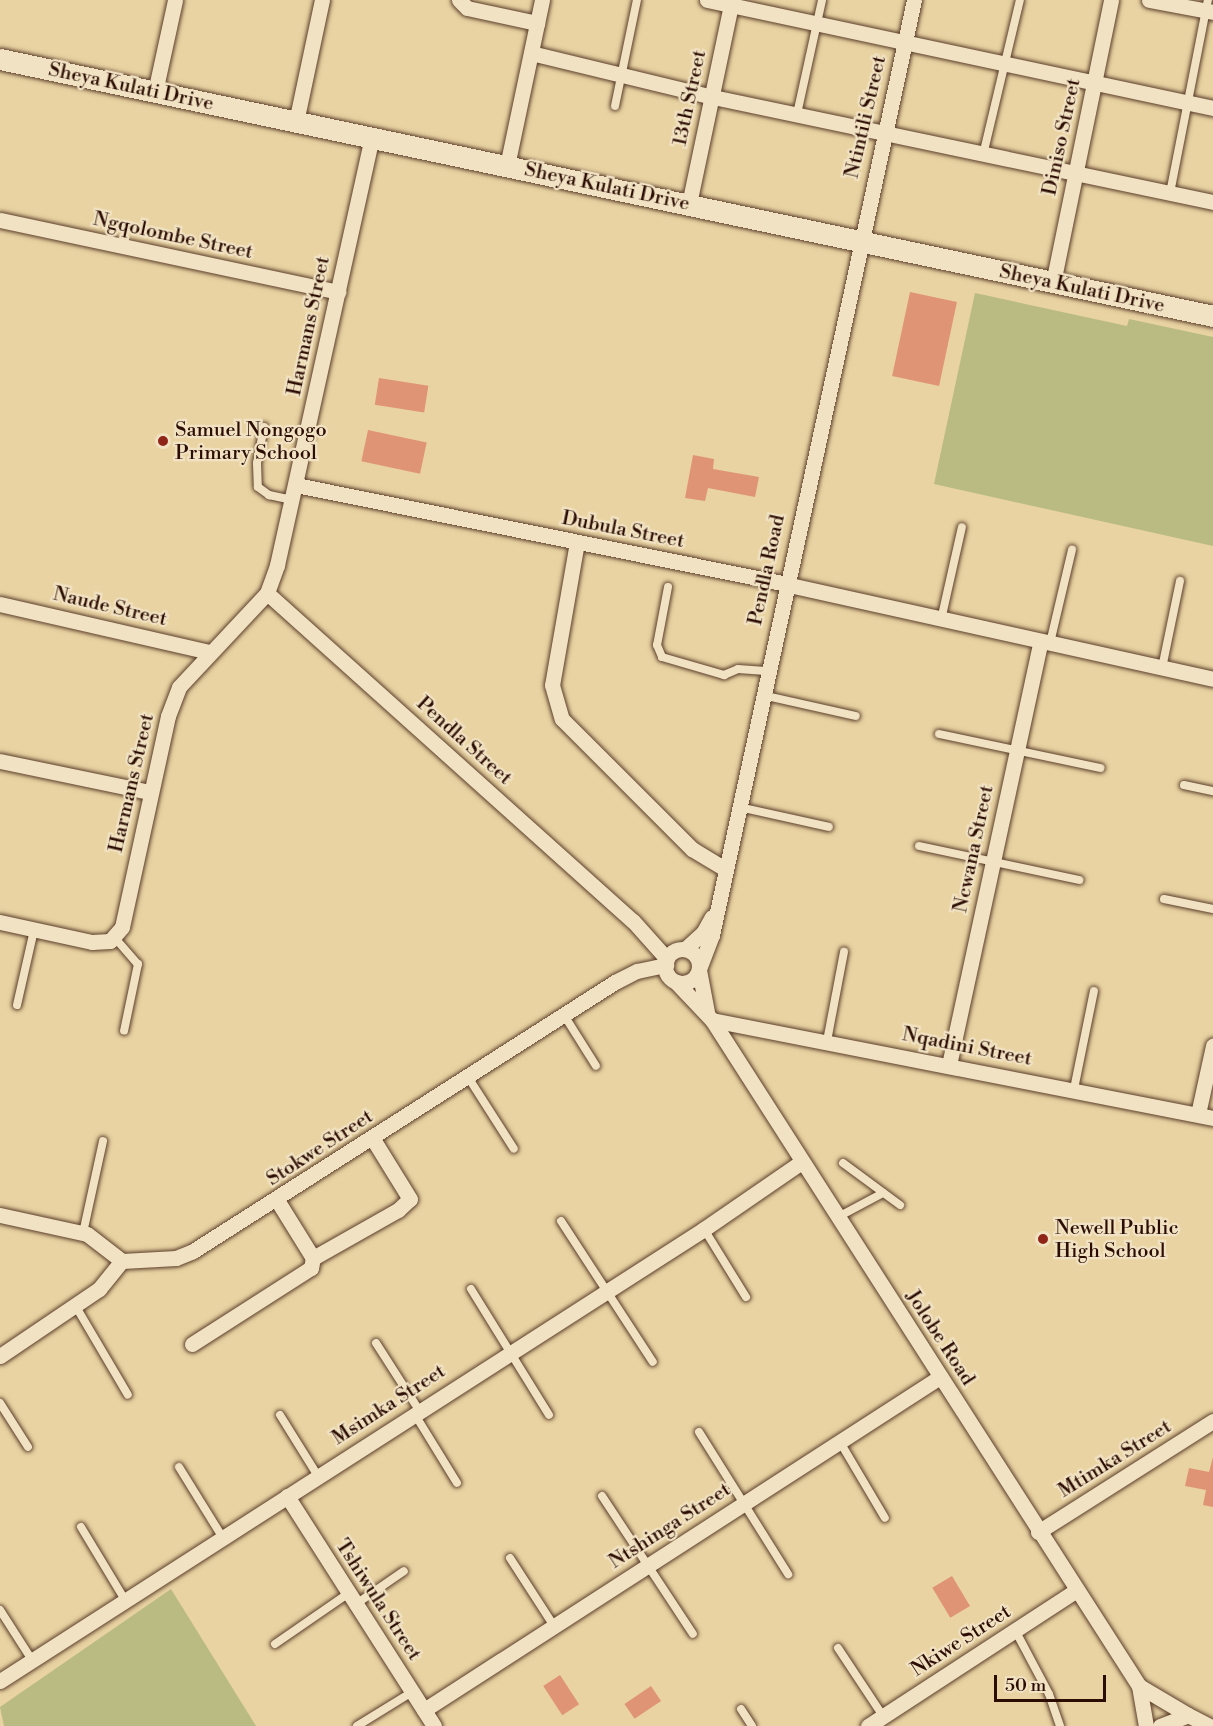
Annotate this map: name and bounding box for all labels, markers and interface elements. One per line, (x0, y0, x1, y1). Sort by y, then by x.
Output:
street label: 13th Street (668, 48, 712, 148)
street label: Ntintili Street (840, 53, 892, 181)
street label: Sheya Kulati Drive (46, 58, 216, 116)
street label: Diniso Street (1038, 76, 1086, 198)
street label: Sheya Kulati Drive (522, 158, 692, 216)
street label: Ngqolombe Street (91, 207, 255, 265)
street label: Harmans Street (283, 254, 335, 398)
street label: Sheya Kulati Drive (997, 260, 1167, 318)
place label: Samuel Nongogo Primary School (175, 418, 327, 465)
marker: Samuel Nongogo Primary School (156, 434, 170, 448)
street label: Dubula Street (560, 506, 686, 554)
street label: Pendla Road (744, 513, 790, 627)
street label: Naude Street (51, 582, 169, 632)
street label: Pendla Street (411, 692, 517, 790)
street label: Harmans Street (104, 711, 160, 855)
street label: Ncwana Street (949, 783, 999, 915)
street label: Nqadini Street (900, 1023, 1034, 1071)
street label: Stokwe Street (262, 1105, 378, 1191)
place label: Newell Public High School (1055, 1216, 1179, 1263)
marker: Newell Public High School (1036, 1232, 1050, 1246)
street label: Jolobe Road (900, 1286, 980, 1390)
street label: Msimka Street (328, 1359, 450, 1451)
street label: Mtimka Street (1054, 1415, 1176, 1503)
street label: Ntshinga Street (605, 1478, 735, 1574)
street label: Tshiwula Street (330, 1535, 426, 1665)
street label: Nkiwe Street (907, 1600, 1015, 1682)
scale bar (997, 1663, 1110, 1701)
text: 50 m (1005, 1674, 1046, 1697)

